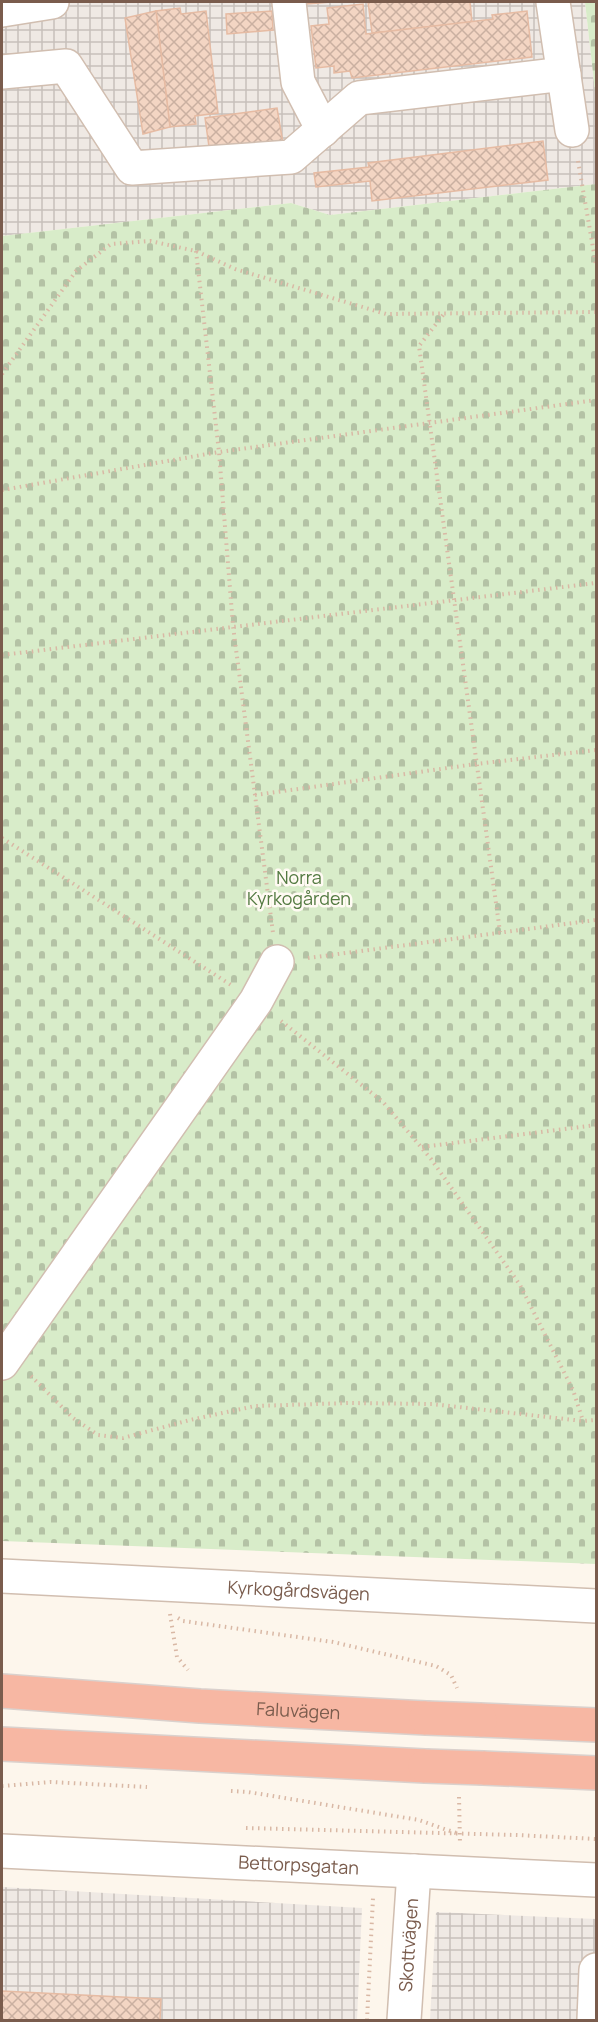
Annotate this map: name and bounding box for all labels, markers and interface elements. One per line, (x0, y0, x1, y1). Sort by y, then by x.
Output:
park label: Norra Kyrkogården (247, 865, 351, 910)
street label: Kyrkogårdsvägen (227, 1574, 370, 1606)
street label: Faluvägen (256, 1696, 341, 1724)
street label: Bettorpsgatan (238, 1850, 360, 1879)
street label: Skottvägen (393, 1897, 423, 1993)

